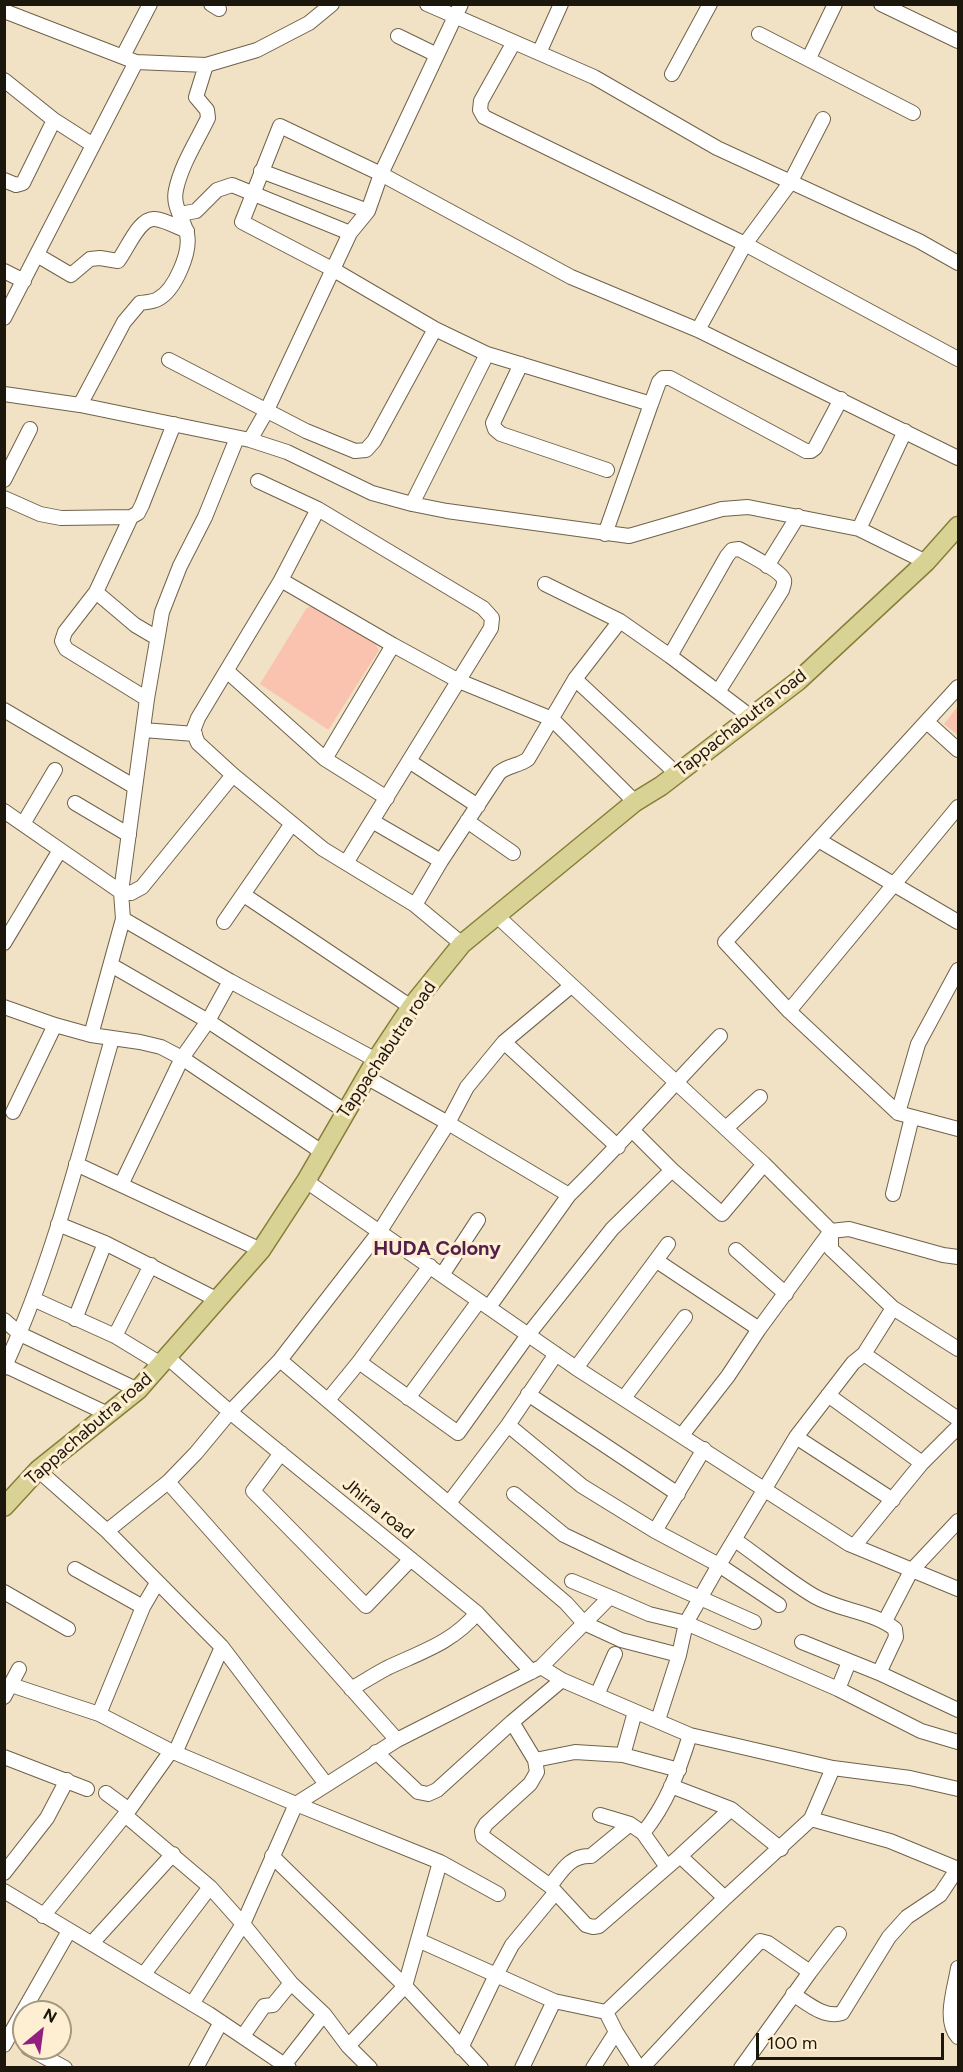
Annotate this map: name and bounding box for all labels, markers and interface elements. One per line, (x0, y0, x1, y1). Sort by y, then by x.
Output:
street label: Tappachabutra road (671, 665, 811, 781)
street label: Tappachabutra road (333, 977, 441, 1123)
district label: HUDA Colony (373, 1237, 501, 1261)
street label: Tappachabutra road (21, 1368, 157, 1490)
street label: Jhirra road (338, 1474, 418, 1544)
north arrow (12, 2000, 72, 2060)
text: N (40, 2004, 60, 2027)
scale bar (759, 2021, 946, 2059)
text: 100 m (767, 2032, 817, 2054)

